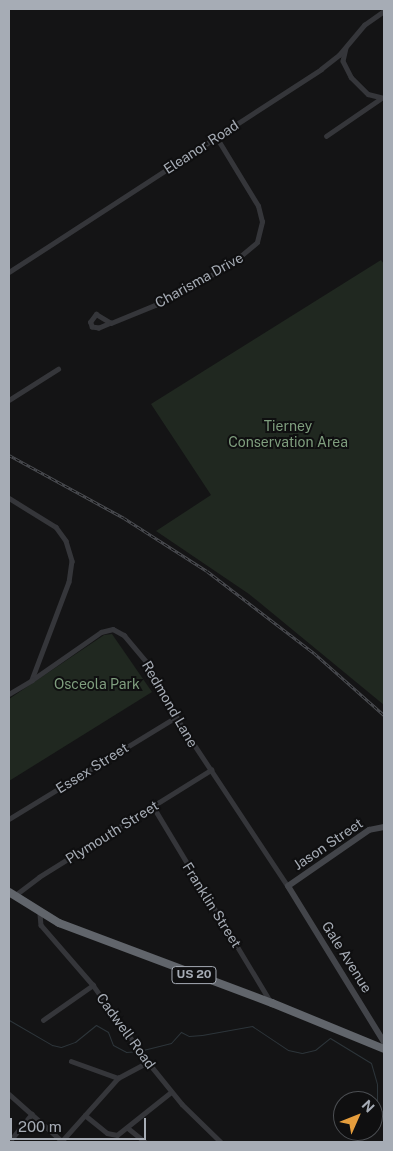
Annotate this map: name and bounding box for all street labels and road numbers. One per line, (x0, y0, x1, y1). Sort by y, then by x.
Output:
street label: Eleanor Road (160, 117, 242, 177)
street label: Charisma Drive (152, 249, 246, 311)
street label: Redmond Lane (138, 658, 202, 750)
street label: Essex Street (53, 739, 131, 797)
street label: Plymouth Street (62, 797, 162, 867)
street label: Jason Street (290, 815, 366, 873)
street label: Franklin Street (179, 859, 245, 951)
street label: Gale Avenue (318, 918, 376, 996)
road number: US 20 (170, 966, 218, 984)
street label: Cadwell Road (93, 990, 159, 1072)

